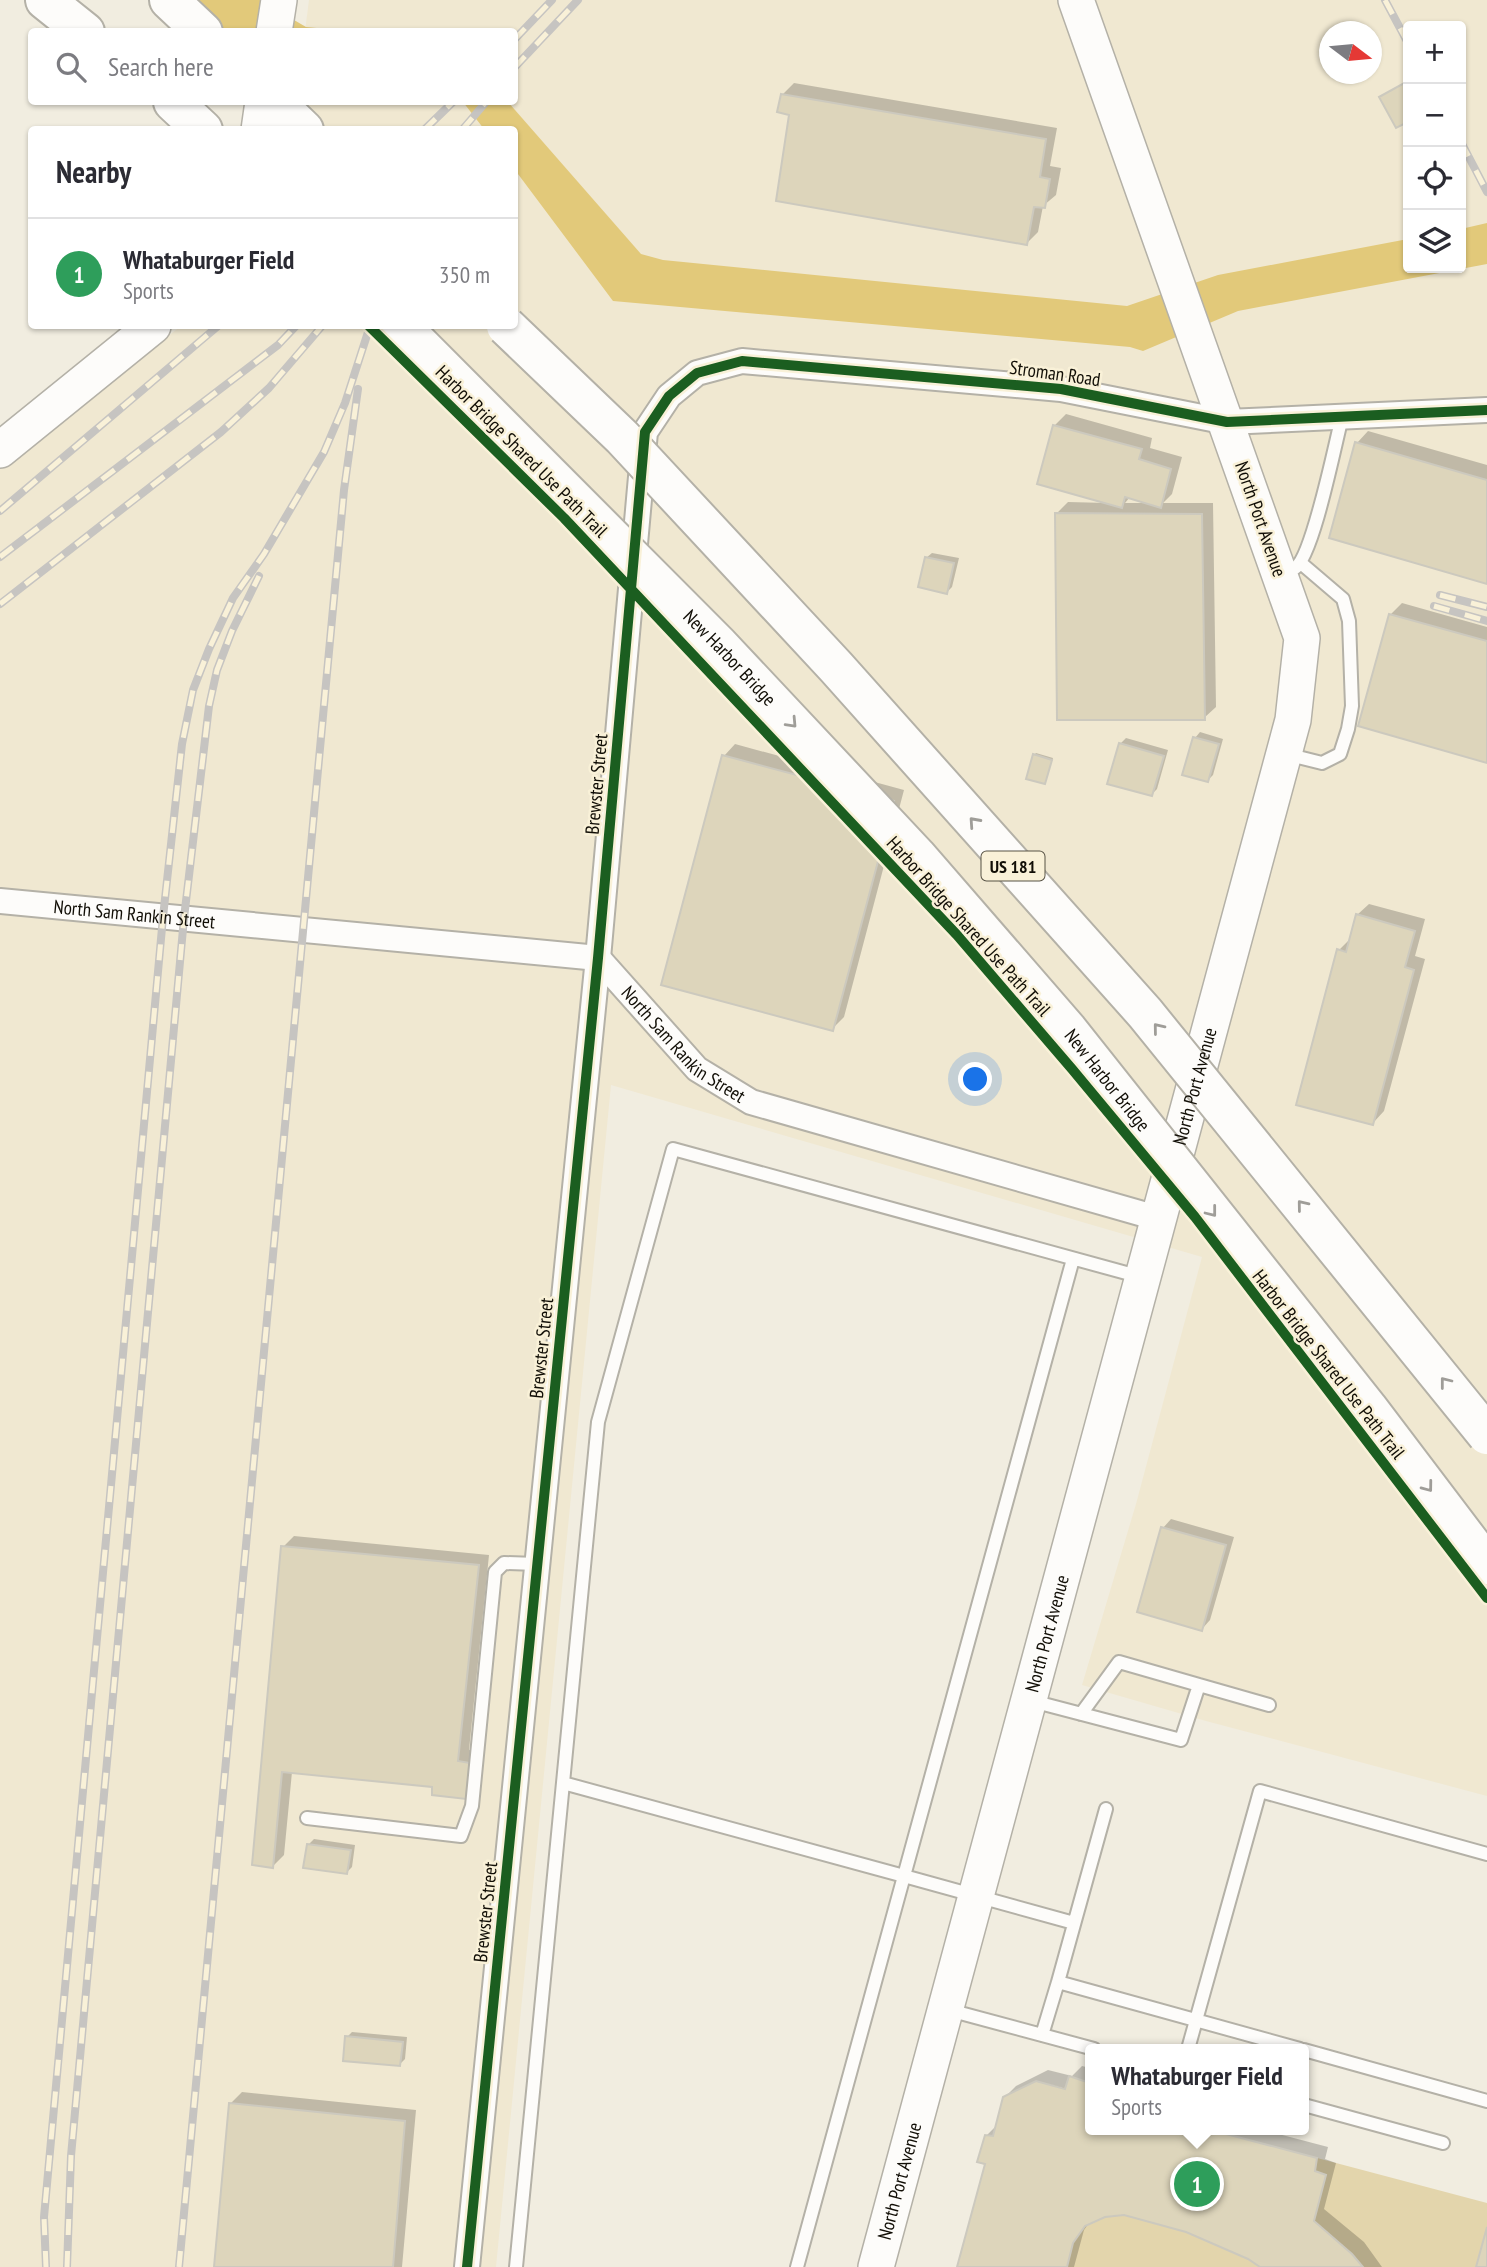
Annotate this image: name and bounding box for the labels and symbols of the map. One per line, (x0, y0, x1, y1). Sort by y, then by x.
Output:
north arrow (1319, 21, 1382, 84)
street label: Stroman Road (1008, 355, 1102, 391)
street label: Harbor Bridge Shared Use Path Trail (431, 360, 614, 543)
street label: North Port Avenue (1230, 458, 1292, 580)
street label: New Harbor Bridge (678, 604, 782, 711)
one-way arrow (784, 715, 797, 728)
street label: Brewster Street (580, 732, 612, 835)
one-way arrow (970, 817, 982, 830)
street label: Harbor Bridge Shared Use Path Trail (882, 831, 1057, 1021)
road number: US 181 (982, 852, 1044, 880)
street label: North Sam Rankin Street (52, 894, 217, 934)
street label: North Sam Rankin Street (616, 981, 751, 1108)
street label: New Harbor Bridge (1060, 1024, 1156, 1136)
one-way arrow (1154, 1024, 1166, 1037)
street label: North Port Avenue (1167, 1025, 1222, 1147)
your location (958, 1062, 992, 1096)
one-way arrow (1298, 1200, 1310, 1213)
one-way arrow (1203, 1204, 1216, 1216)
street label: Harbor Bridge Shared Use Path Trail (1248, 1264, 1411, 1464)
street label: Brewster Street (524, 1296, 558, 1399)
one-way arrow (1440, 1377, 1453, 1389)
one-way arrow (1419, 1479, 1432, 1492)
street label: North Port Avenue (1019, 1572, 1074, 1695)
street label: Brewster Street (468, 1860, 502, 1963)
street label: North Port Avenue (872, 2120, 926, 2242)
pin: 1 (1174, 2158, 1220, 2210)

